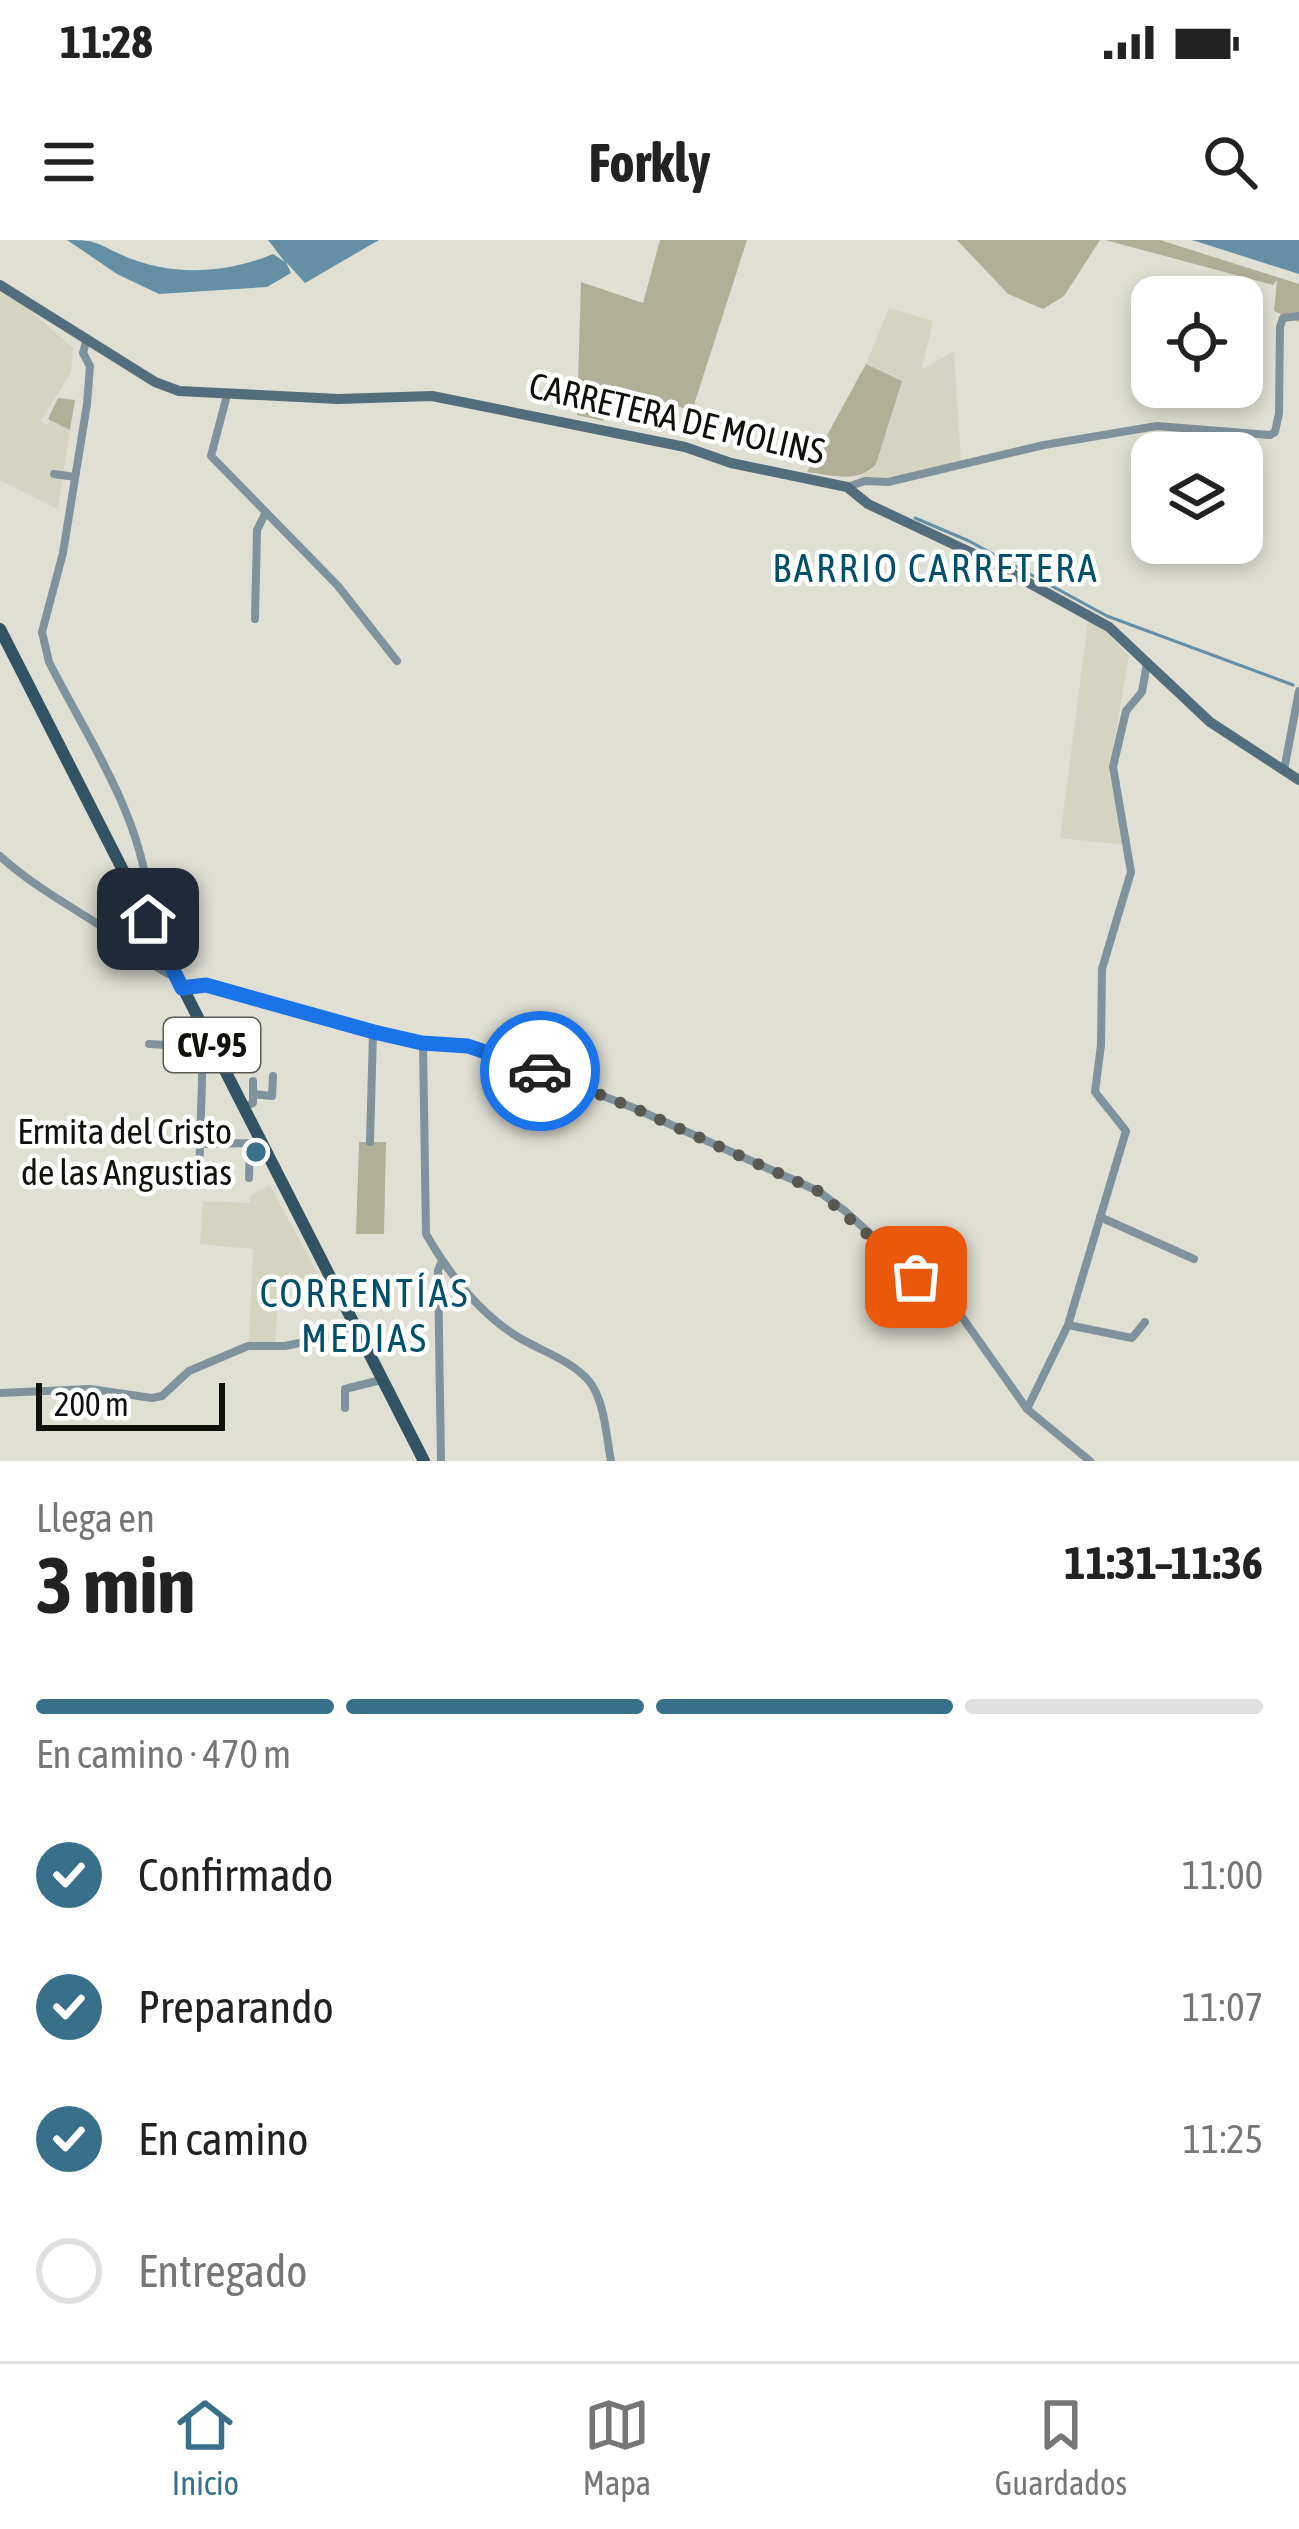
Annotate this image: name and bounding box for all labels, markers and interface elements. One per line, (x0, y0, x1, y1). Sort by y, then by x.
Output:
text: 11:28 (60, 16, 153, 68)
icon: menu (36, 129, 102, 195)
icon: search (1197, 129, 1263, 195)
text: Forkly (589, 132, 710, 193)
map controls (1131, 276, 1263, 564)
button: locate (1131, 276, 1263, 408)
street label: CARRETERA DE MOLINS (525, 364, 829, 472)
button: layers (1131, 432, 1263, 564)
district label: BARRIO CARRETERA (772, 546, 1100, 590)
pin (97, 868, 199, 970)
icon: home (115, 886, 181, 952)
courier (480, 1011, 600, 1131)
road number: CV-95 (164, 1018, 260, 1072)
icon: car (507, 1038, 573, 1104)
place label: Ermita del Cristo de las Angustias (17, 1110, 232, 1193)
marker: Ermita del Cristo de las Angustias (243, 1139, 269, 1165)
pin (865, 1226, 967, 1328)
icon: bag (883, 1244, 949, 1310)
district label: CORRENTÍAS MEDIAS (260, 1271, 470, 1360)
scale bar (36, 1377, 225, 1430)
text: 200 m (54, 1385, 129, 1423)
text: Llega en (36, 1496, 155, 1540)
text: 11:31–11:36 (1064, 1537, 1263, 1589)
text: 3 min (36, 1540, 195, 1630)
text: En camino · 470 m (36, 1732, 291, 1776)
icon: check (36, 1842, 102, 1908)
text: Confirmado (138, 1849, 333, 1901)
text: 11:00 (1182, 1853, 1263, 1897)
icon: check (36, 1974, 102, 2040)
text: Preparando (138, 1981, 334, 2033)
text: 11:07 (1182, 1985, 1263, 2029)
icon: check (36, 2106, 102, 2172)
text: En camino (138, 2113, 308, 2165)
text: 11:25 (1183, 2117, 1263, 2161)
text: Entregado (138, 2245, 308, 2297)
tab: Inicio (172, 2392, 239, 2502)
tab: Mapa (583, 2392, 651, 2502)
tab: Guardados (995, 2392, 1127, 2502)

